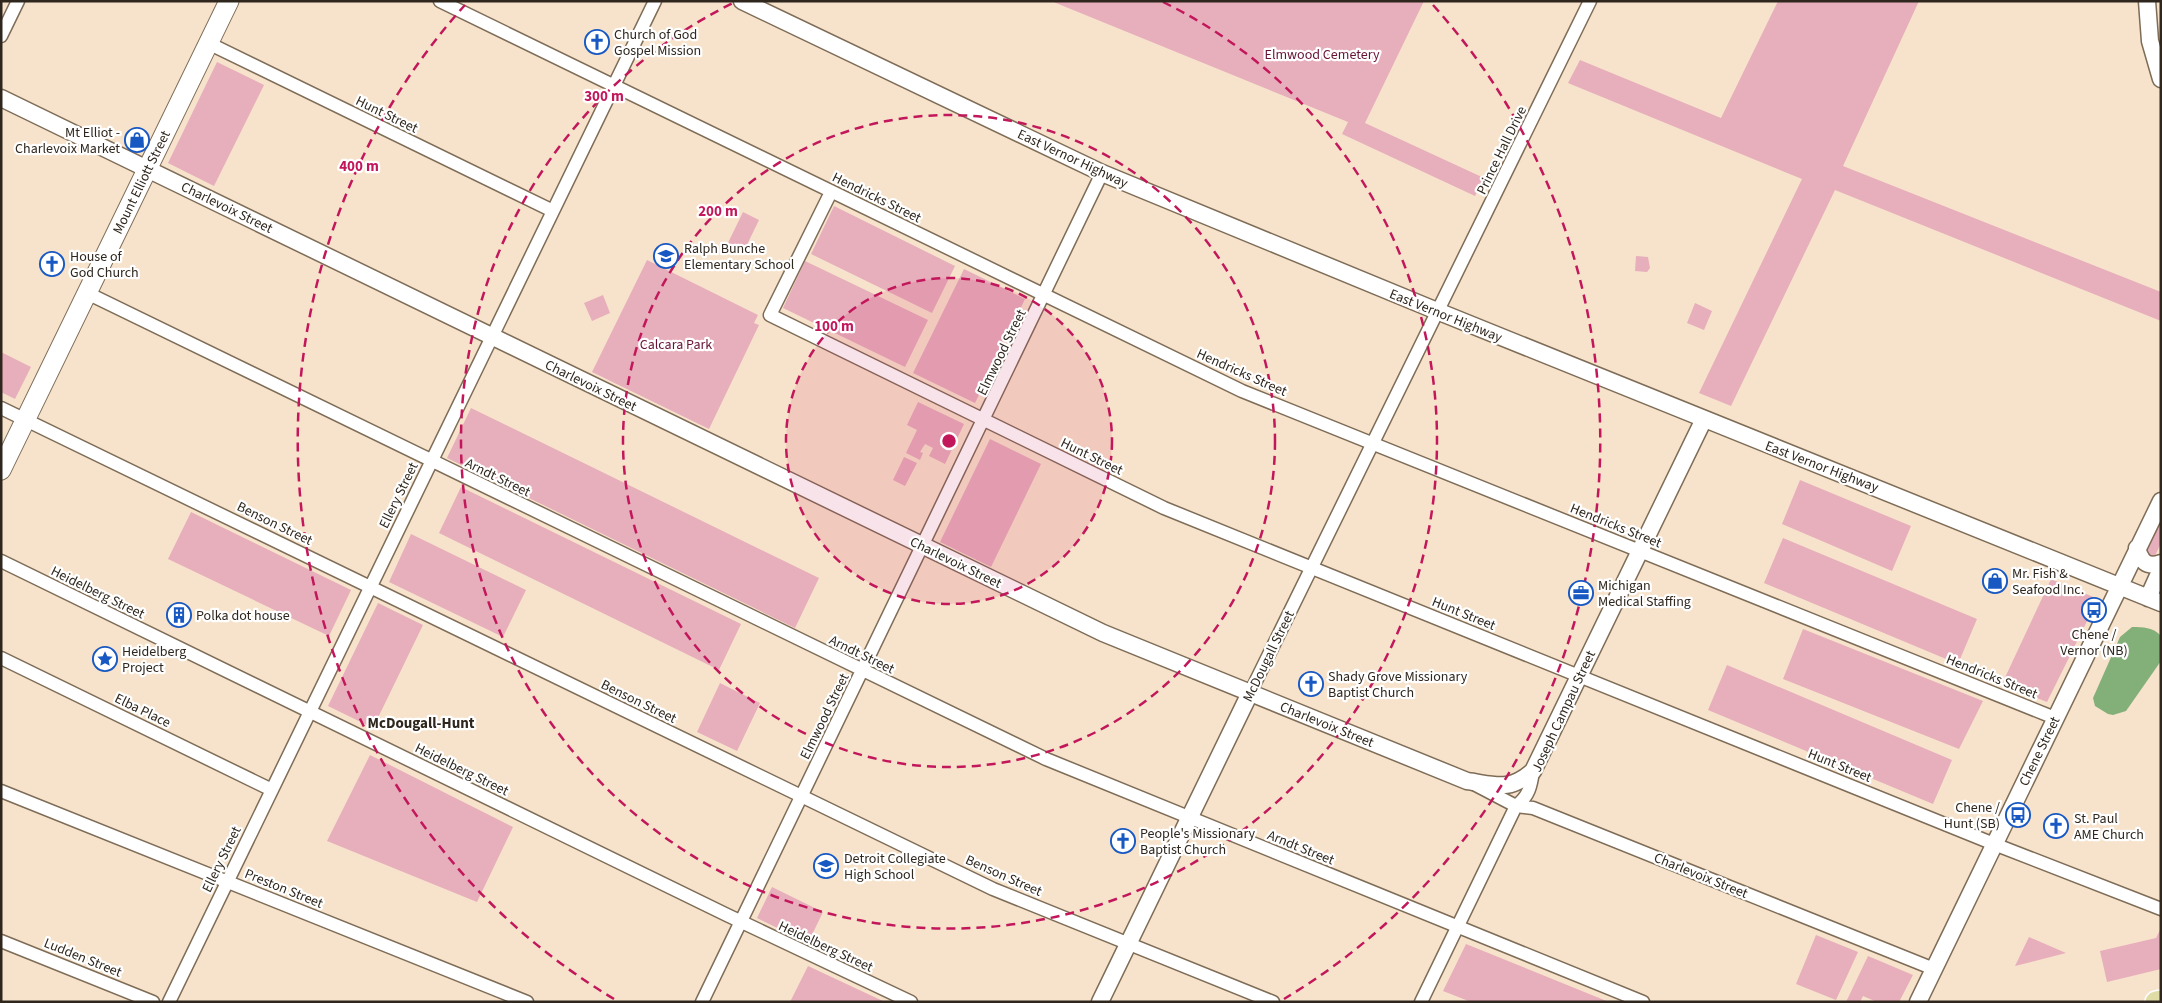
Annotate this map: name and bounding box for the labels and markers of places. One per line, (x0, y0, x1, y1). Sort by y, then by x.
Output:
place label: Church of God Gospel Mission (614, 25, 701, 61)
church icon: Church of God Gospel Mission (584, 29, 610, 55)
place label: Mt Elliot - Charlevoix Market (15, 123, 120, 159)
shop icon: Mt Elliot - Charlevoix Market (124, 127, 150, 153)
place label: Ralph Bunche Elementary School (684, 239, 795, 275)
school or university icon: Ralph Bunche Elementary School (653, 243, 679, 269)
place label: House of God Church (70, 247, 139, 283)
church icon: House of God Church (39, 251, 65, 277)
centre of rings (940, 432, 958, 450)
place label: Mr. Fish & Seafood Inc. (2012, 564, 2084, 600)
shop icon: Mr. Fish & Seafood Inc. (1982, 568, 2008, 594)
place label: Michigan Medical Staffing (1598, 576, 1691, 612)
office icon: Michigan Medical Staffing (1568, 580, 1594, 606)
bus stop icon: Chene / Vernor (NB) (2081, 597, 2107, 623)
building icon: Polka dot house (166, 602, 192, 628)
place label: Polka dot house (196, 606, 290, 626)
place label: Chene / Vernor (NB) (2060, 625, 2128, 661)
place label: Heidelberg Project (122, 642, 186, 678)
place icon: Heidelberg Project (92, 646, 118, 672)
place label: Shady Grove Missionary Baptist Church (1328, 667, 1468, 703)
church icon: Shady Grove Missionary Baptist Church (1298, 671, 1324, 697)
place label: Chene / Hunt (SB) (1944, 798, 2000, 834)
bus stop icon: Chene / Hunt (SB) (2005, 802, 2031, 828)
place label: St. Paul AME Church (2074, 809, 2144, 845)
church icon: St. Paul AME Church (2043, 813, 2069, 839)
place label: People's Missionary Baptist Church (1140, 824, 1256, 860)
church icon: People's Missionary Baptist Church (1110, 828, 1136, 854)
place label: Detroit Collegiate High School (844, 849, 946, 885)
school or university icon: Detroit Collegiate High School (813, 853, 839, 879)

